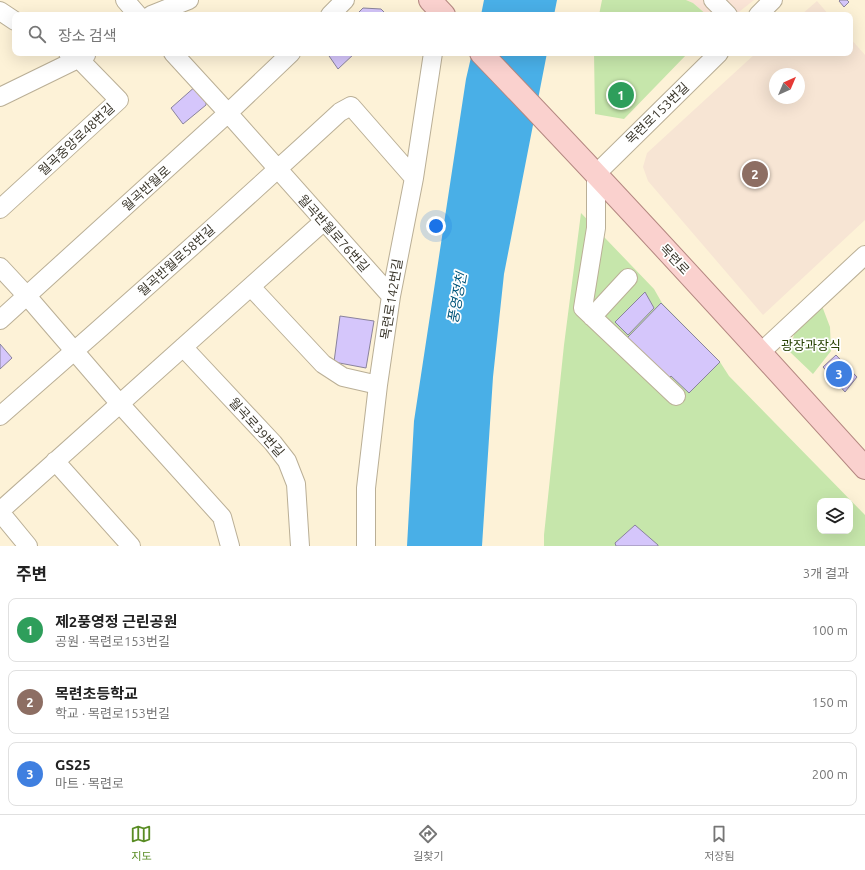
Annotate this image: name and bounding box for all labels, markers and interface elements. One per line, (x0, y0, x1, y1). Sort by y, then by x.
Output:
search box (12, 12, 853, 56)
icon: search (26, 23, 48, 45)
text: 장소 검색 (58, 27, 117, 44)
north arrow (769, 68, 805, 104)
street label: 목련로153번길 (622, 79, 692, 147)
pin: 1 (608, 80, 634, 110)
street label: 월곡중앙로48번길 (35, 100, 117, 178)
pin: 2 (742, 159, 768, 189)
street label: 월곡반월로 (119, 163, 173, 213)
street label: 월곡반월로76번길 (296, 192, 372, 274)
your location (426, 216, 446, 236)
street label: 월곡반월로58번길 (135, 222, 217, 298)
street label: 목련로 (658, 241, 692, 277)
street label: 목련로142번길 (378, 258, 404, 340)
water label: 풍영정천 (445, 270, 470, 325)
park label: 광장과장식 (781, 338, 841, 352)
pin: 3 (826, 359, 852, 389)
street label: 월곡로39번길 (227, 395, 287, 459)
map controls (817, 498, 853, 534)
button: layers (817, 498, 853, 534)
text: 주변 (16, 564, 47, 583)
text: 3개 결과 (803, 566, 849, 580)
text: 제2풍영정 근린공원 (55, 613, 177, 630)
text: 1 (26, 623, 34, 637)
text: 100 m (812, 623, 848, 637)
text: 공원 · 목련로153번길 (55, 634, 170, 648)
text: 목련초등학교 (55, 685, 138, 702)
text: 2 (26, 695, 34, 709)
text: 150 m (812, 695, 848, 709)
text: 학교 · 목련로153번길 (55, 706, 170, 720)
text: GS25 (55, 756, 91, 773)
text: 3 (26, 767, 34, 781)
text: 200 m (812, 767, 848, 781)
text: 마트 · 목련로 (55, 776, 124, 790)
tab: 지도 (130, 823, 152, 863)
tab: 길찾기 (413, 823, 444, 863)
tab: 저장됨 (704, 823, 735, 863)

